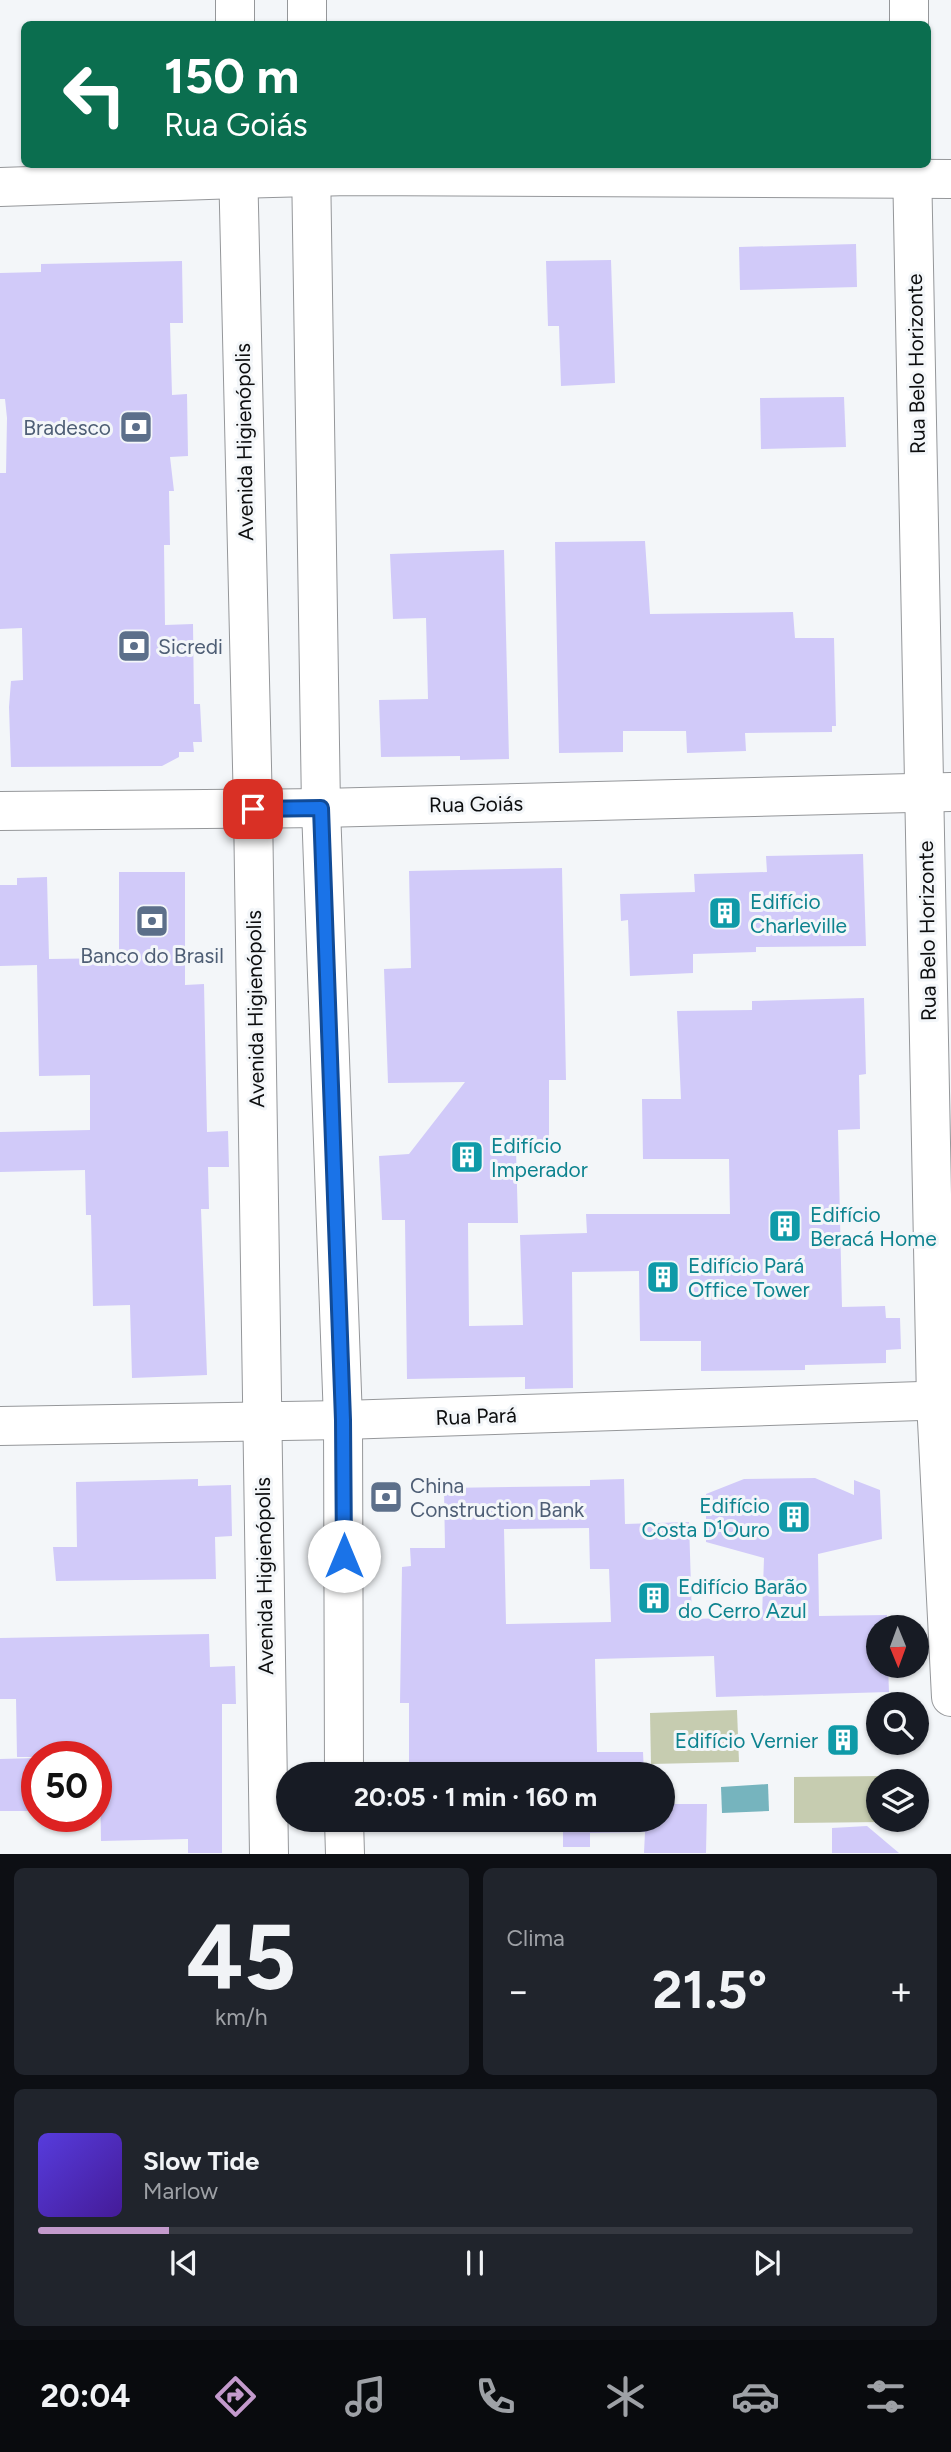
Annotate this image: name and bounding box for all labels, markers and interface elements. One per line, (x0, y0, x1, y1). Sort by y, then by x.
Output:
text: 150 m (164, 46, 299, 105)
icon: left (49, 49, 140, 140)
text: Rua Goiás (164, 106, 308, 144)
street label: Rua Belo Horizonte (902, 274, 930, 454)
street label: Avenida Higienópolis (230, 343, 258, 541)
bank icon: Bradesco (117, 408, 155, 446)
place label: Bradesco (23, 415, 111, 440)
bank icon: Sicredi (115, 627, 153, 665)
place label: Sicredi (158, 634, 223, 659)
pin (223, 779, 283, 839)
icon: arrive (234, 790, 272, 828)
street label: Rua Goiás (429, 791, 523, 817)
street label: Rua Belo Horizonte (913, 841, 941, 1021)
place label: Edifício Charleville (750, 889, 847, 938)
building icon: Edifício Charleville (706, 894, 744, 932)
bank icon: Banco do Brasil (133, 902, 171, 940)
street label: Avenida Higienópolis (241, 910, 269, 1108)
place label: Banco do Brasil (80, 943, 224, 968)
place label: Edifício Imperador (491, 1133, 588, 1182)
building icon: Edifício Imperador (448, 1138, 486, 1176)
place label: Edifício Beracá Home (810, 1202, 937, 1251)
building icon: Edifício Beracá Home (766, 1207, 804, 1245)
place label: Edifício Pará Office Tower (688, 1253, 810, 1302)
building icon: Edifício Pará Office Tower (644, 1258, 682, 1296)
street label: Rua Pará (435, 1402, 517, 1430)
place label: China Construction Bank (410, 1473, 585, 1522)
street label: Avenida Higienópolis (250, 1477, 278, 1675)
bank icon: China Construction Bank (367, 1478, 405, 1516)
place label: Edifício Costa D¹Ouro (641, 1493, 770, 1542)
building icon: Edifício Costa D¹Ouro (775, 1498, 813, 1536)
position arrow (307, 1519, 381, 1593)
place label: Edifício Barão do Cerro Azul (678, 1574, 807, 1623)
building icon: Edifício Barão do Cerro Azul (635, 1579, 673, 1617)
north arrow (866, 1615, 929, 1678)
map controls (866, 1615, 929, 1832)
button: search (866, 1692, 929, 1755)
building icon: Edifício Vernier (824, 1721, 862, 1759)
place label: Edifício Vernier (675, 1728, 818, 1753)
speed limit sign: 50 (21, 1741, 112, 1832)
button: layers (866, 1769, 929, 1832)
text: 20:05 · 1 min · 160 m (354, 1781, 597, 1813)
text: 45 (186, 1903, 296, 2012)
text: Clima (507, 1924, 565, 1952)
text: 21.5° (652, 1959, 767, 2021)
text: − (507, 1968, 530, 2014)
text: + (889, 1968, 913, 2014)
text: km/h (215, 2003, 268, 2031)
text: Slow Tide (143, 2145, 259, 2177)
text: Marlow (143, 2177, 218, 2205)
icon: previous (165, 2244, 203, 2282)
icon: pause (456, 2244, 494, 2282)
icon: next (748, 2244, 786, 2282)
icon: directions (211, 2372, 260, 2421)
icon: music (341, 2372, 390, 2421)
icon: phone (471, 2372, 520, 2421)
icon: climate (601, 2372, 650, 2421)
icon: car (731, 2372, 780, 2421)
icon: filters (861, 2372, 910, 2421)
text: 20:04 (41, 2377, 130, 2415)

